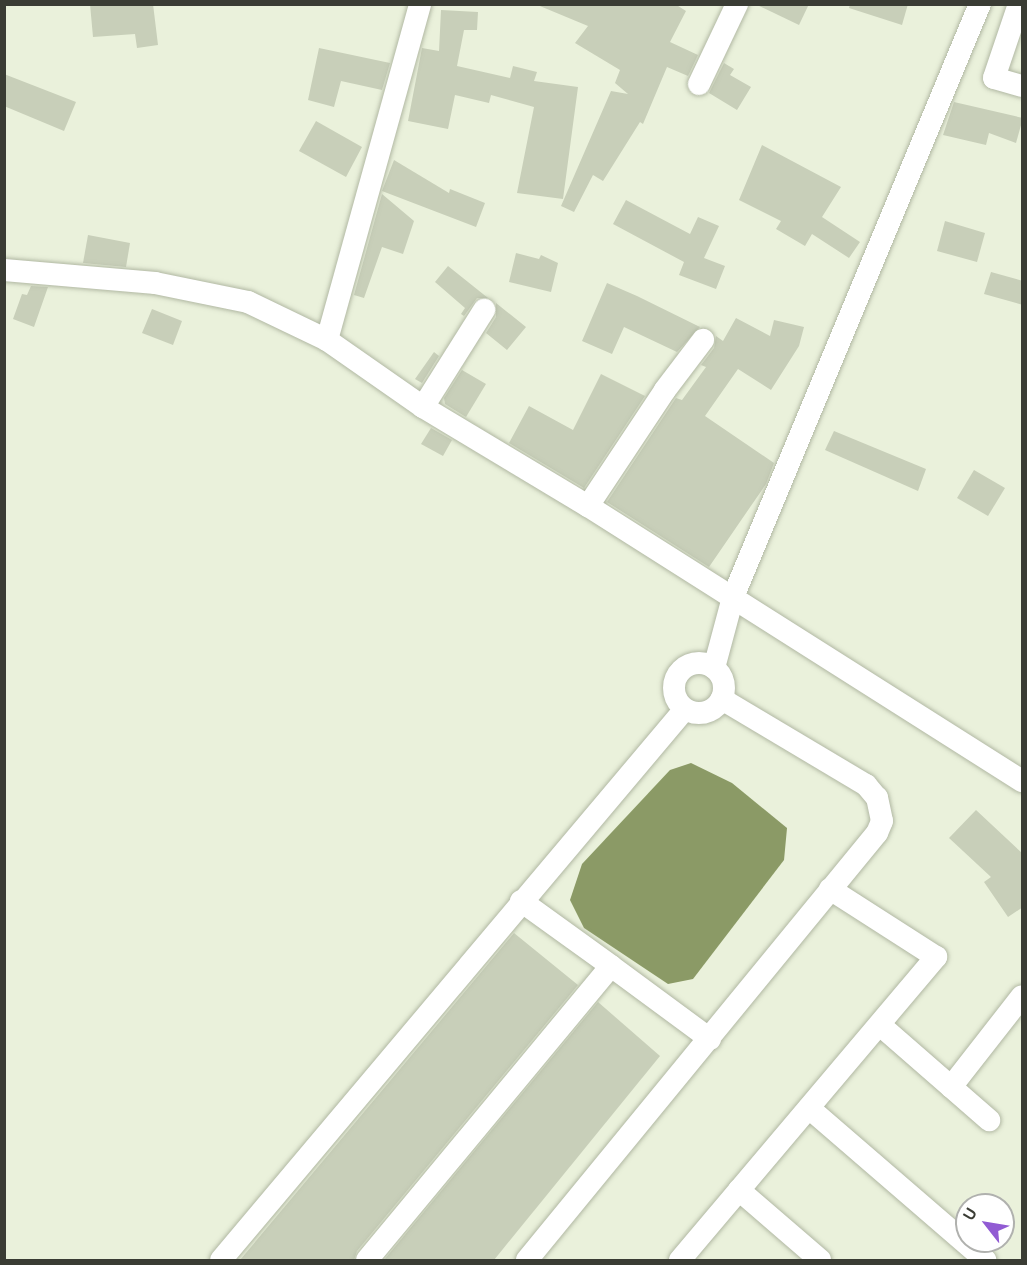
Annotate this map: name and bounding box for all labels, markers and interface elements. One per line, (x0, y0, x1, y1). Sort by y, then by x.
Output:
north arrow (955, 1193, 1015, 1253)
text: U (960, 1205, 983, 1225)

